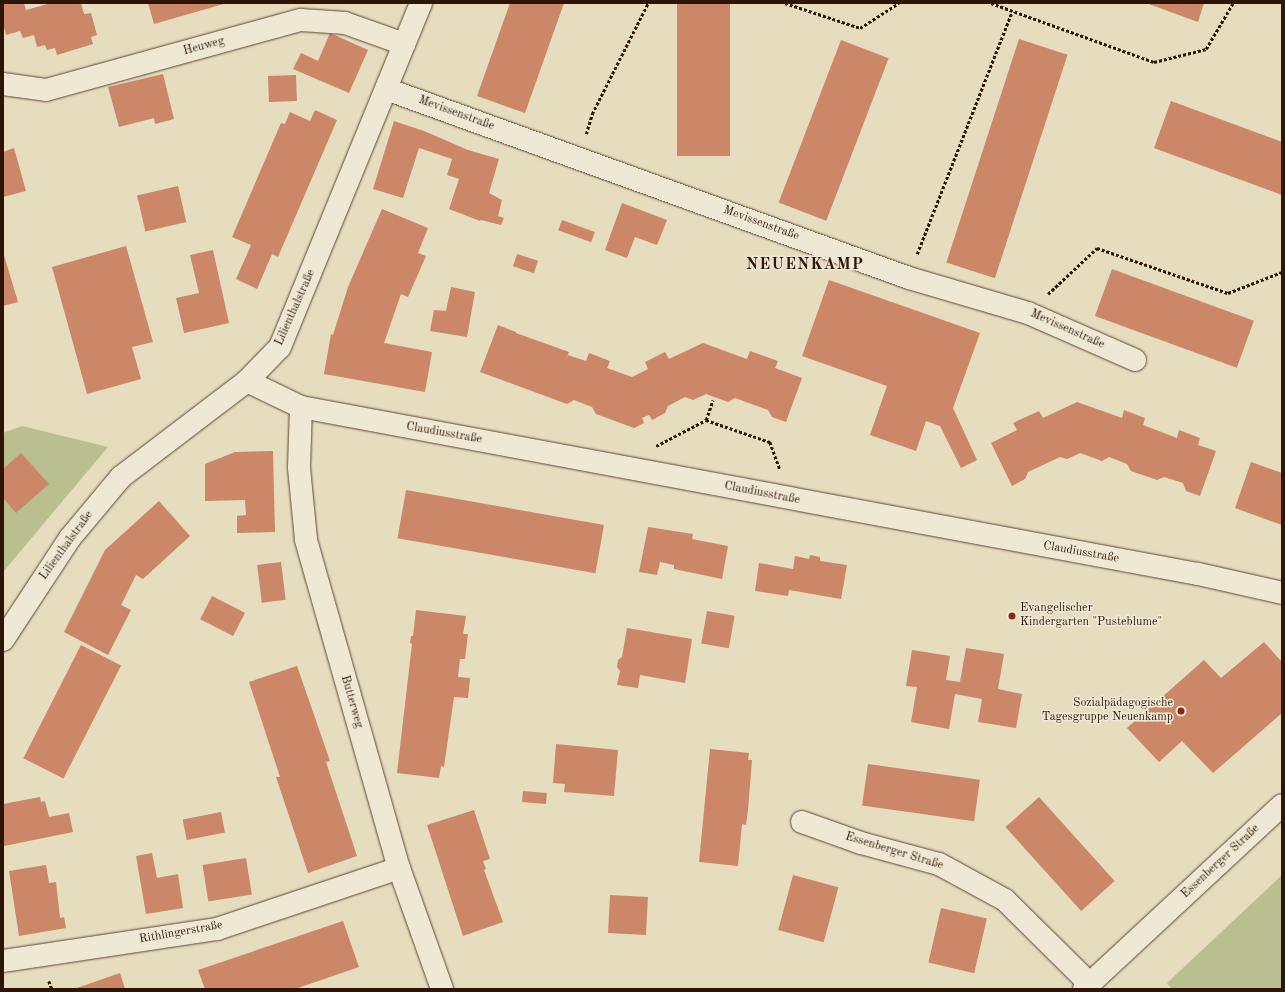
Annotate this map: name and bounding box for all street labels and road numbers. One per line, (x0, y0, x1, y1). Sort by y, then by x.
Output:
street label: Heuweg (182, 35, 226, 59)
street label: Mevissenstraße (416, 94, 496, 134)
street label: Mevissenstraße (721, 204, 801, 244)
street label: Lilienthalstraße (273, 268, 319, 348)
street label: Mevissenstraße (1028, 307, 1106, 353)
street label: Claudiusstraße (405, 420, 483, 448)
street label: Claudiusstraße (723, 480, 801, 508)
street label: Lilienthalstraße (37, 509, 97, 583)
street label: Claudiusstraße (1042, 539, 1120, 567)
street label: Butterweg (337, 674, 365, 730)
street label: Essenberger Straße (1179, 822, 1263, 902)
street label: Essenberger Straße (843, 830, 945, 874)
street label: Rithlingerstraße (138, 919, 224, 947)

